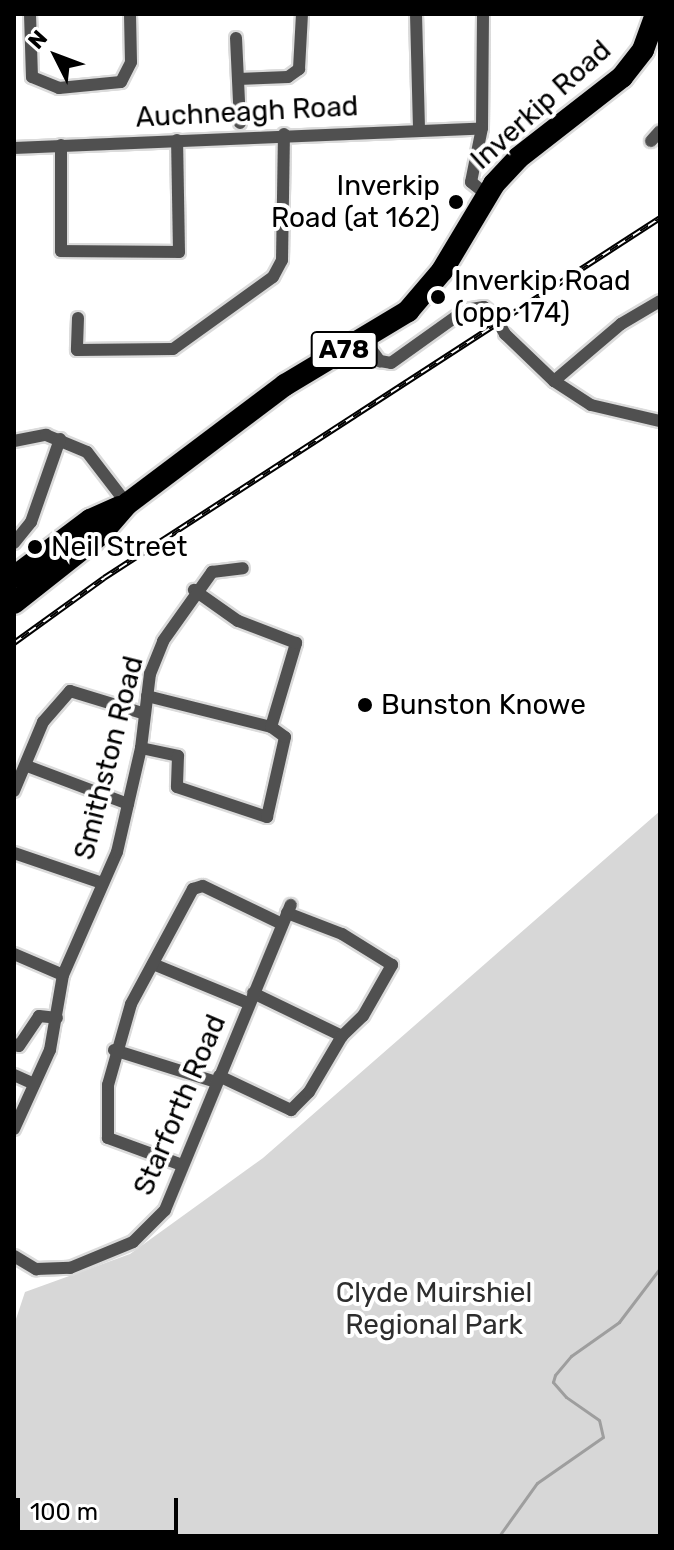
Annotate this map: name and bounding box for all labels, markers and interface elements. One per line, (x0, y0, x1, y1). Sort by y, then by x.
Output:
north arrow (16, 16, 96, 96)
text: N (22, 25, 53, 55)
street label: Inverkip Road (464, 33, 618, 177)
street label: Auchneagh Road (135, 89, 359, 135)
place label: Inverkip Road (at 162) (271, 169, 440, 235)
marker: Inverkip Road (at 162) (447, 193, 465, 211)
place label: Inverkip Road (opp 174) (454, 264, 631, 330)
marker: Inverkip Road (opp 174) (429, 288, 447, 306)
road number: A78 (310, 328, 378, 372)
place label: Neil Street (51, 530, 188, 564)
marker: Neil Street (26, 538, 44, 556)
street label: Smithston Road (67, 653, 151, 863)
place label: Bunston Knowe (381, 688, 586, 722)
marker: Bunston Knowe (356, 696, 374, 714)
street label: Starforth Road (127, 1010, 233, 1200)
park label: Clyde Muirshiel Regional Park (336, 1276, 532, 1342)
scale bar (20, 1482, 182, 1532)
text: 100 m (30, 1498, 98, 1526)

